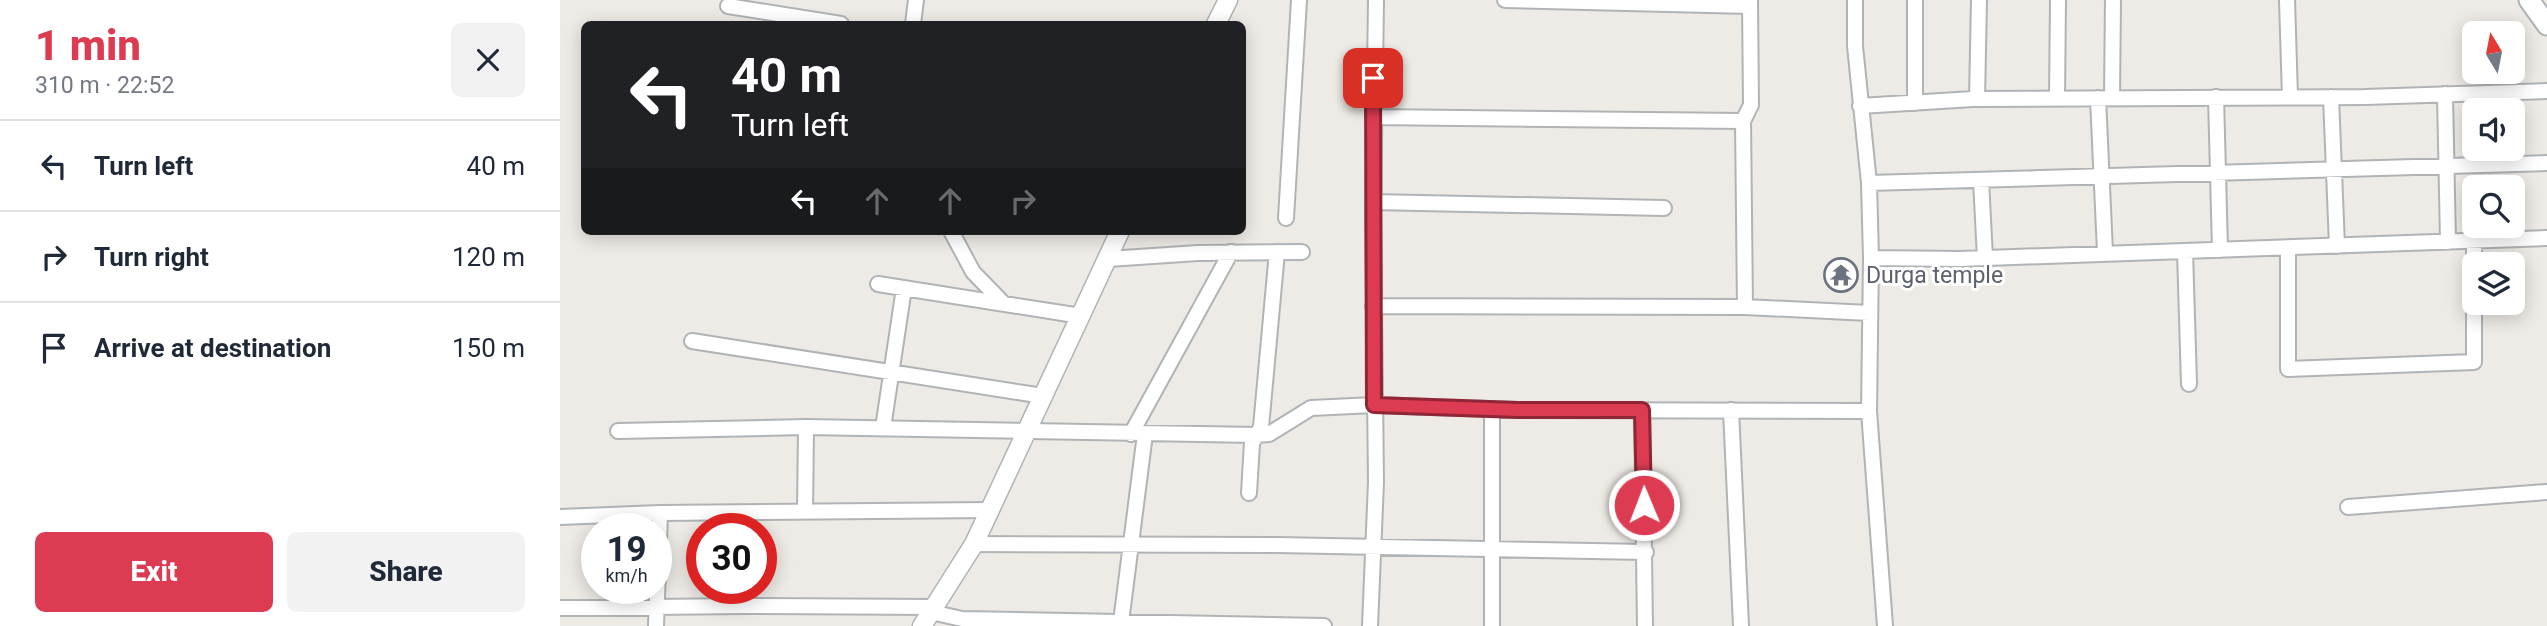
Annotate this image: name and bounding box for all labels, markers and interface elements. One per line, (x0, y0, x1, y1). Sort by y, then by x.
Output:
text: 1 min (35, 21, 141, 70)
north arrow (2462, 21, 2525, 84)
map controls (2462, 21, 2525, 315)
button: close (451, 23, 525, 97)
text: 40 m (731, 47, 842, 104)
pin (1343, 48, 1403, 108)
icon: left (616, 49, 707, 140)
icon: arrive (1354, 59, 1392, 97)
text: 310 m · 22:52 (35, 72, 174, 99)
button: sound (2462, 98, 2525, 161)
text: Turn left (731, 106, 849, 144)
icon: left (35, 147, 73, 185)
text: Turn left (94, 151, 193, 181)
text: 40 m (467, 151, 525, 181)
button: search (2462, 175, 2525, 238)
icon: left (785, 182, 823, 220)
icon: ahead (858, 182, 896, 220)
icon: ahead (931, 182, 969, 220)
icon: right (1004, 182, 1042, 220)
icon: right (35, 238, 73, 276)
text: Turn right (94, 242, 209, 272)
text: 120 m (452, 242, 525, 272)
button: layers (2462, 252, 2525, 315)
temple icon: Durga temple (1822, 256, 1860, 294)
place label: Durga temple (1866, 262, 2003, 289)
icon: arrive (35, 329, 73, 367)
text: Arrive at destination (94, 333, 331, 363)
text: 150 m (452, 333, 525, 363)
position arrow (1607, 468, 1681, 542)
speed limit sign: 30 (686, 513, 777, 604)
text: 19 (606, 529, 647, 570)
button: Exit (35, 532, 273, 612)
button: Share (287, 532, 525, 612)
text: km/h (605, 565, 648, 586)

